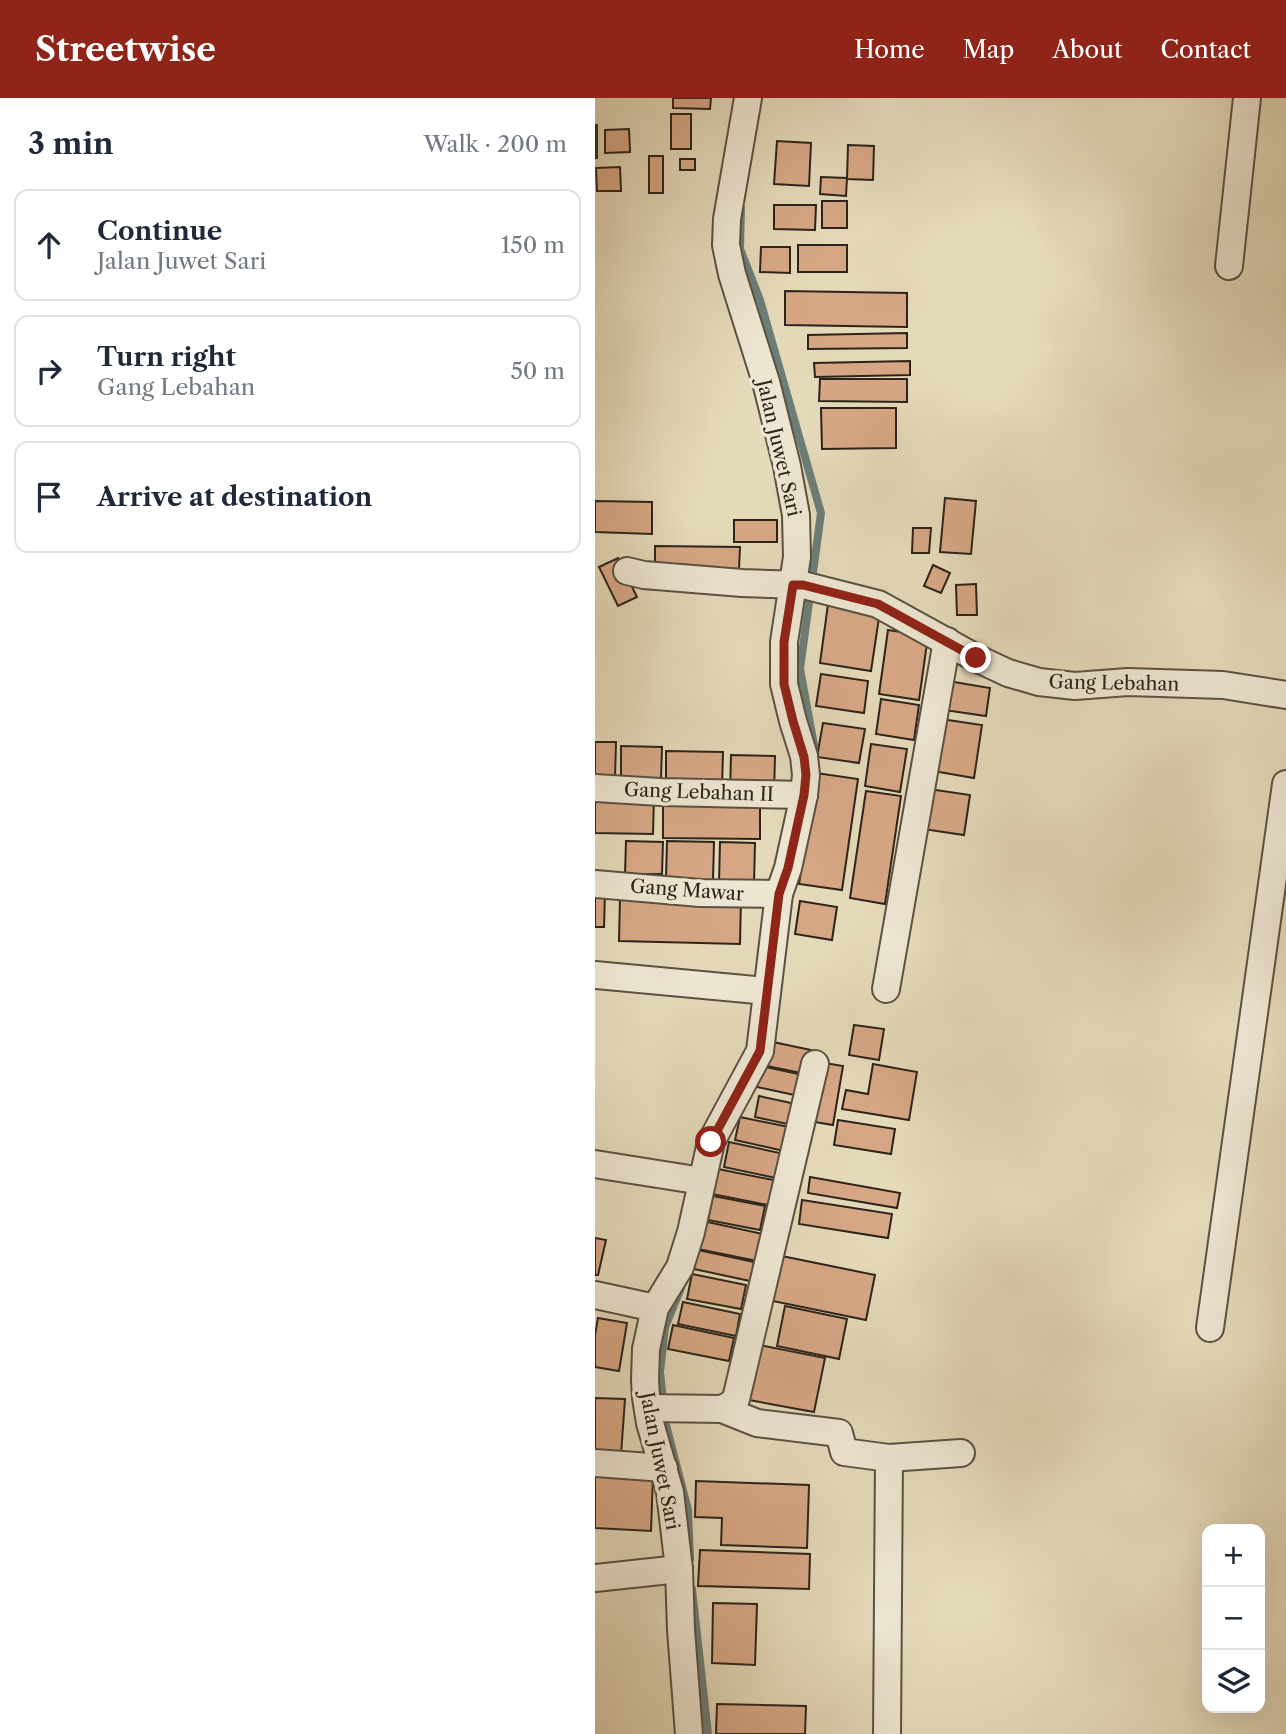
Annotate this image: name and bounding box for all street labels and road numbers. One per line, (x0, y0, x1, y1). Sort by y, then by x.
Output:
street label: Jalan Juwet Sari (751, 374, 806, 519)
street label: Gang Lebahan (1048, 670, 1180, 696)
street label: Gang Lebahan II (624, 778, 774, 806)
street label: Gang Mawar (629, 875, 745, 905)
street label: Jalan Juwet Sari (635, 1387, 685, 1532)

